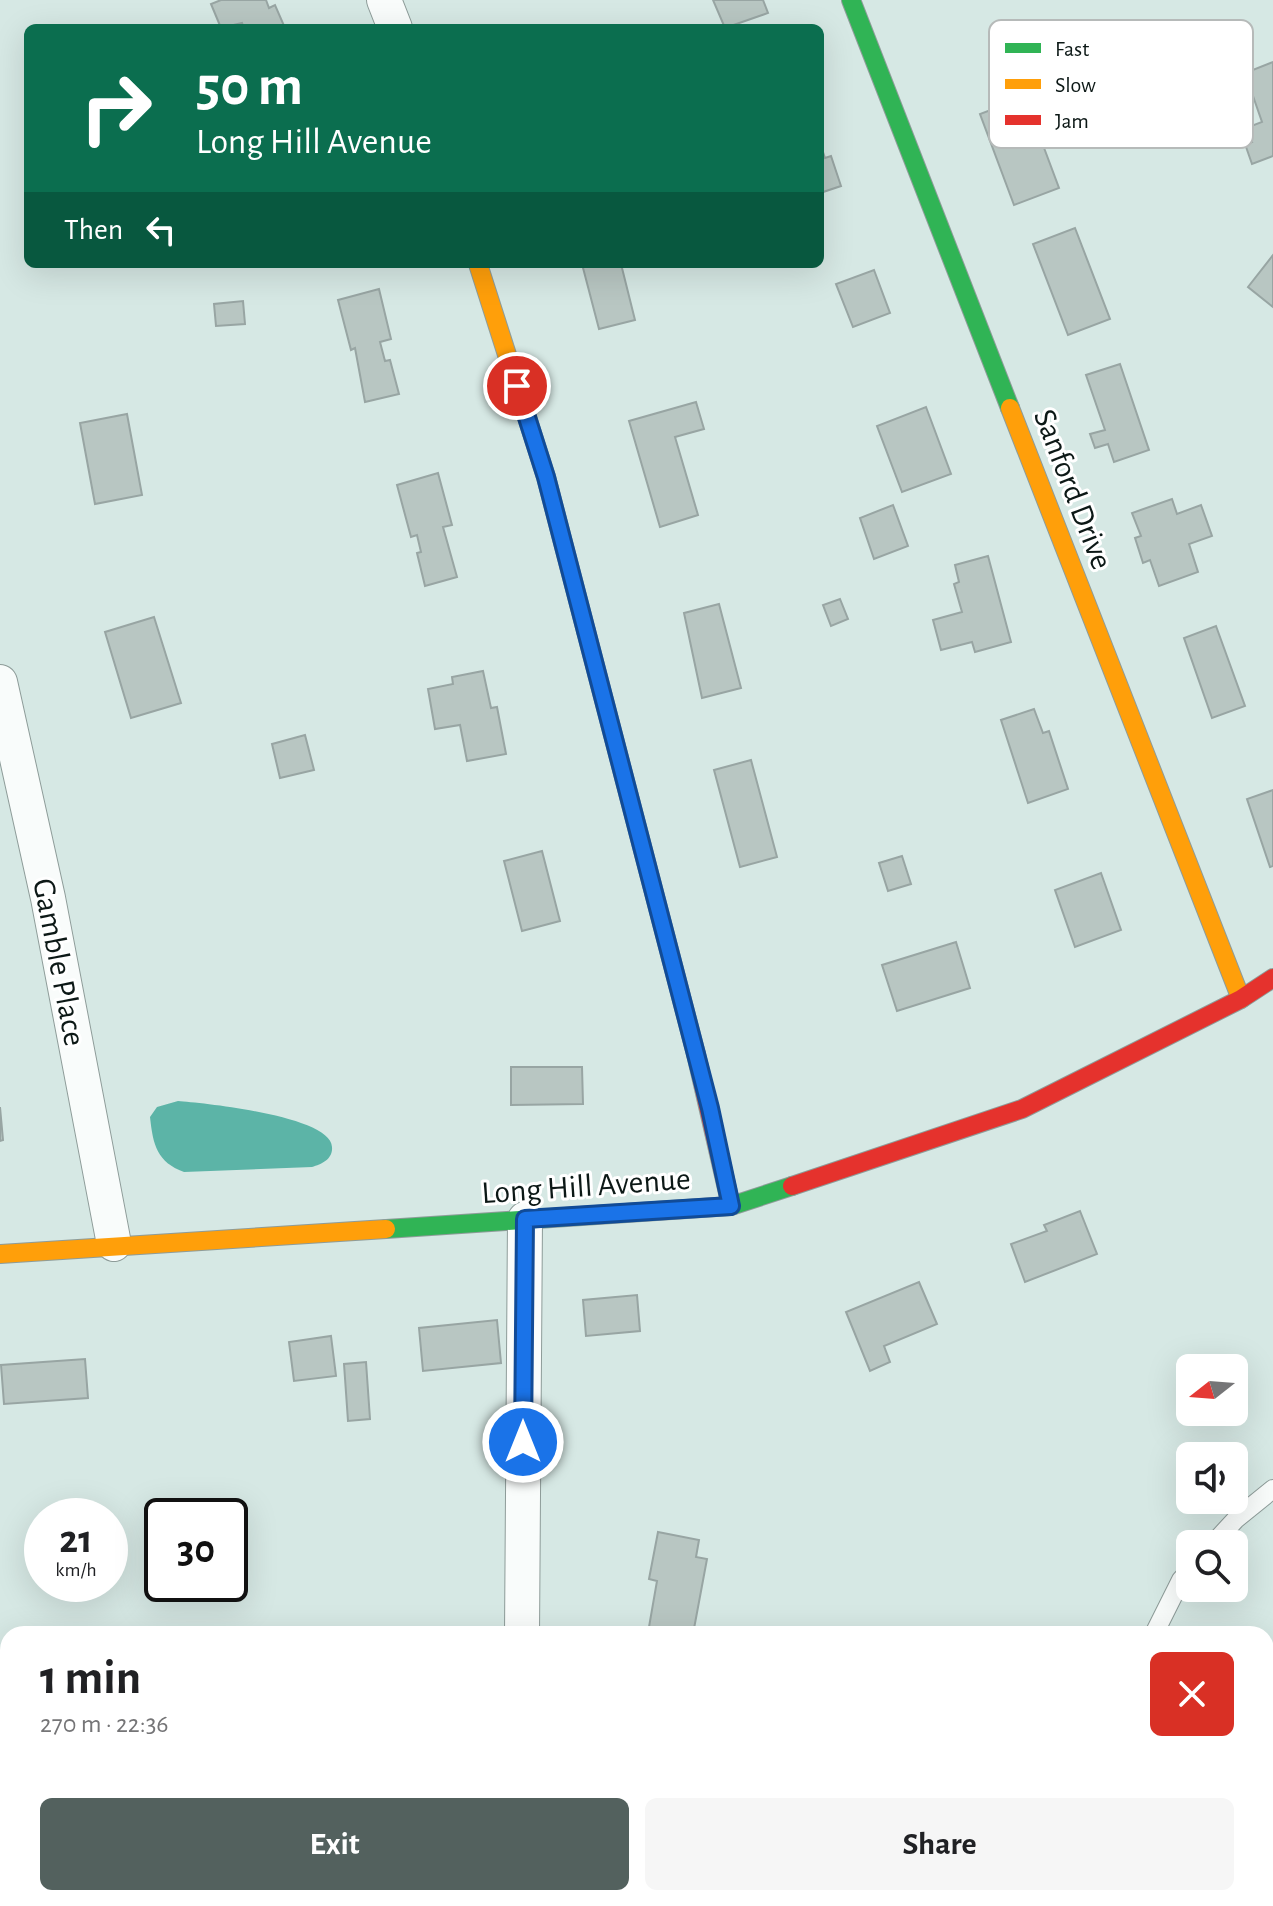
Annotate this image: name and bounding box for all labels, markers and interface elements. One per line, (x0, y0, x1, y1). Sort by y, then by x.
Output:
legend (989, 20, 1253, 148)
text: Fast (1055, 38, 1089, 60)
icon: right (64, 56, 168, 160)
text: 50 m (196, 59, 303, 115)
text: Slow (1055, 74, 1096, 96)
text: Jam (1055, 110, 1089, 132)
text: Long Hill Avenue (196, 124, 432, 160)
icon: left (139, 208, 183, 252)
text: Then (64, 215, 123, 245)
pin (483, 352, 551, 420)
icon: arrive (495, 364, 539, 408)
street label: Sanford Drive (1028, 405, 1118, 574)
street label: Gamble Place (27, 876, 91, 1049)
street label: Long Hill Avenue (480, 1163, 692, 1209)
north arrow (1176, 1354, 1248, 1426)
map controls (1176, 1354, 1248, 1602)
position arrow (481, 1400, 565, 1484)
button: sound (1176, 1442, 1248, 1514)
speed limit sign: 30 (144, 1498, 248, 1602)
text: 21 (59, 1520, 93, 1560)
button: search (1176, 1530, 1248, 1602)
text: km/h (55, 1560, 97, 1580)
button: close (1150, 1652, 1234, 1736)
text: 1 min (40, 1655, 141, 1703)
text: 270 m · 22:36 (40, 1711, 169, 1737)
button: Exit (40, 1798, 629, 1890)
button: Share (645, 1798, 1234, 1890)

